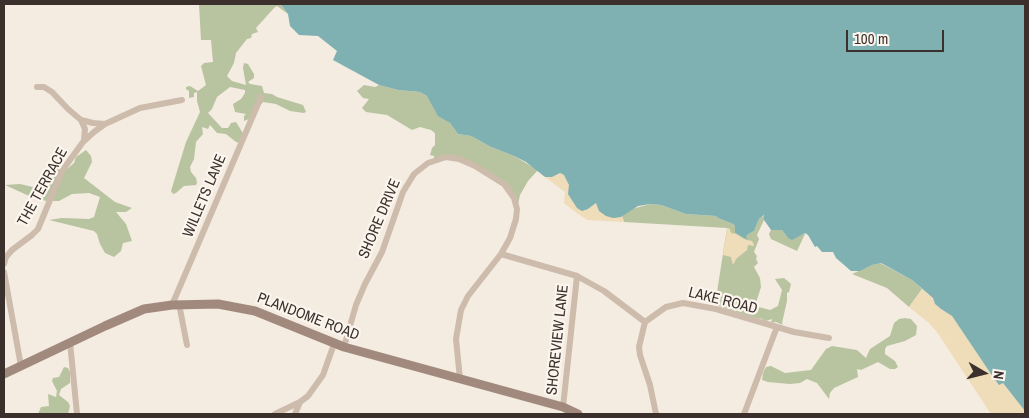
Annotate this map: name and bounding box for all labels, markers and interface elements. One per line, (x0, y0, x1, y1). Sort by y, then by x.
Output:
scale bar (849, 20, 946, 52)
text: 100 m (854, 28, 888, 49)
street label: THE TERRACE (14, 145, 72, 229)
street label: WILLETS LANE (179, 152, 231, 240)
street label: SHORE DRIVE (355, 176, 405, 262)
street label: SHOREVIEW LANE (543, 284, 573, 396)
street label: LAKE ROAD (687, 284, 759, 318)
street label: PLANDOME ROAD (254, 289, 362, 345)
north arrow (959, 348, 1009, 398)
text: N (989, 370, 1008, 380)

